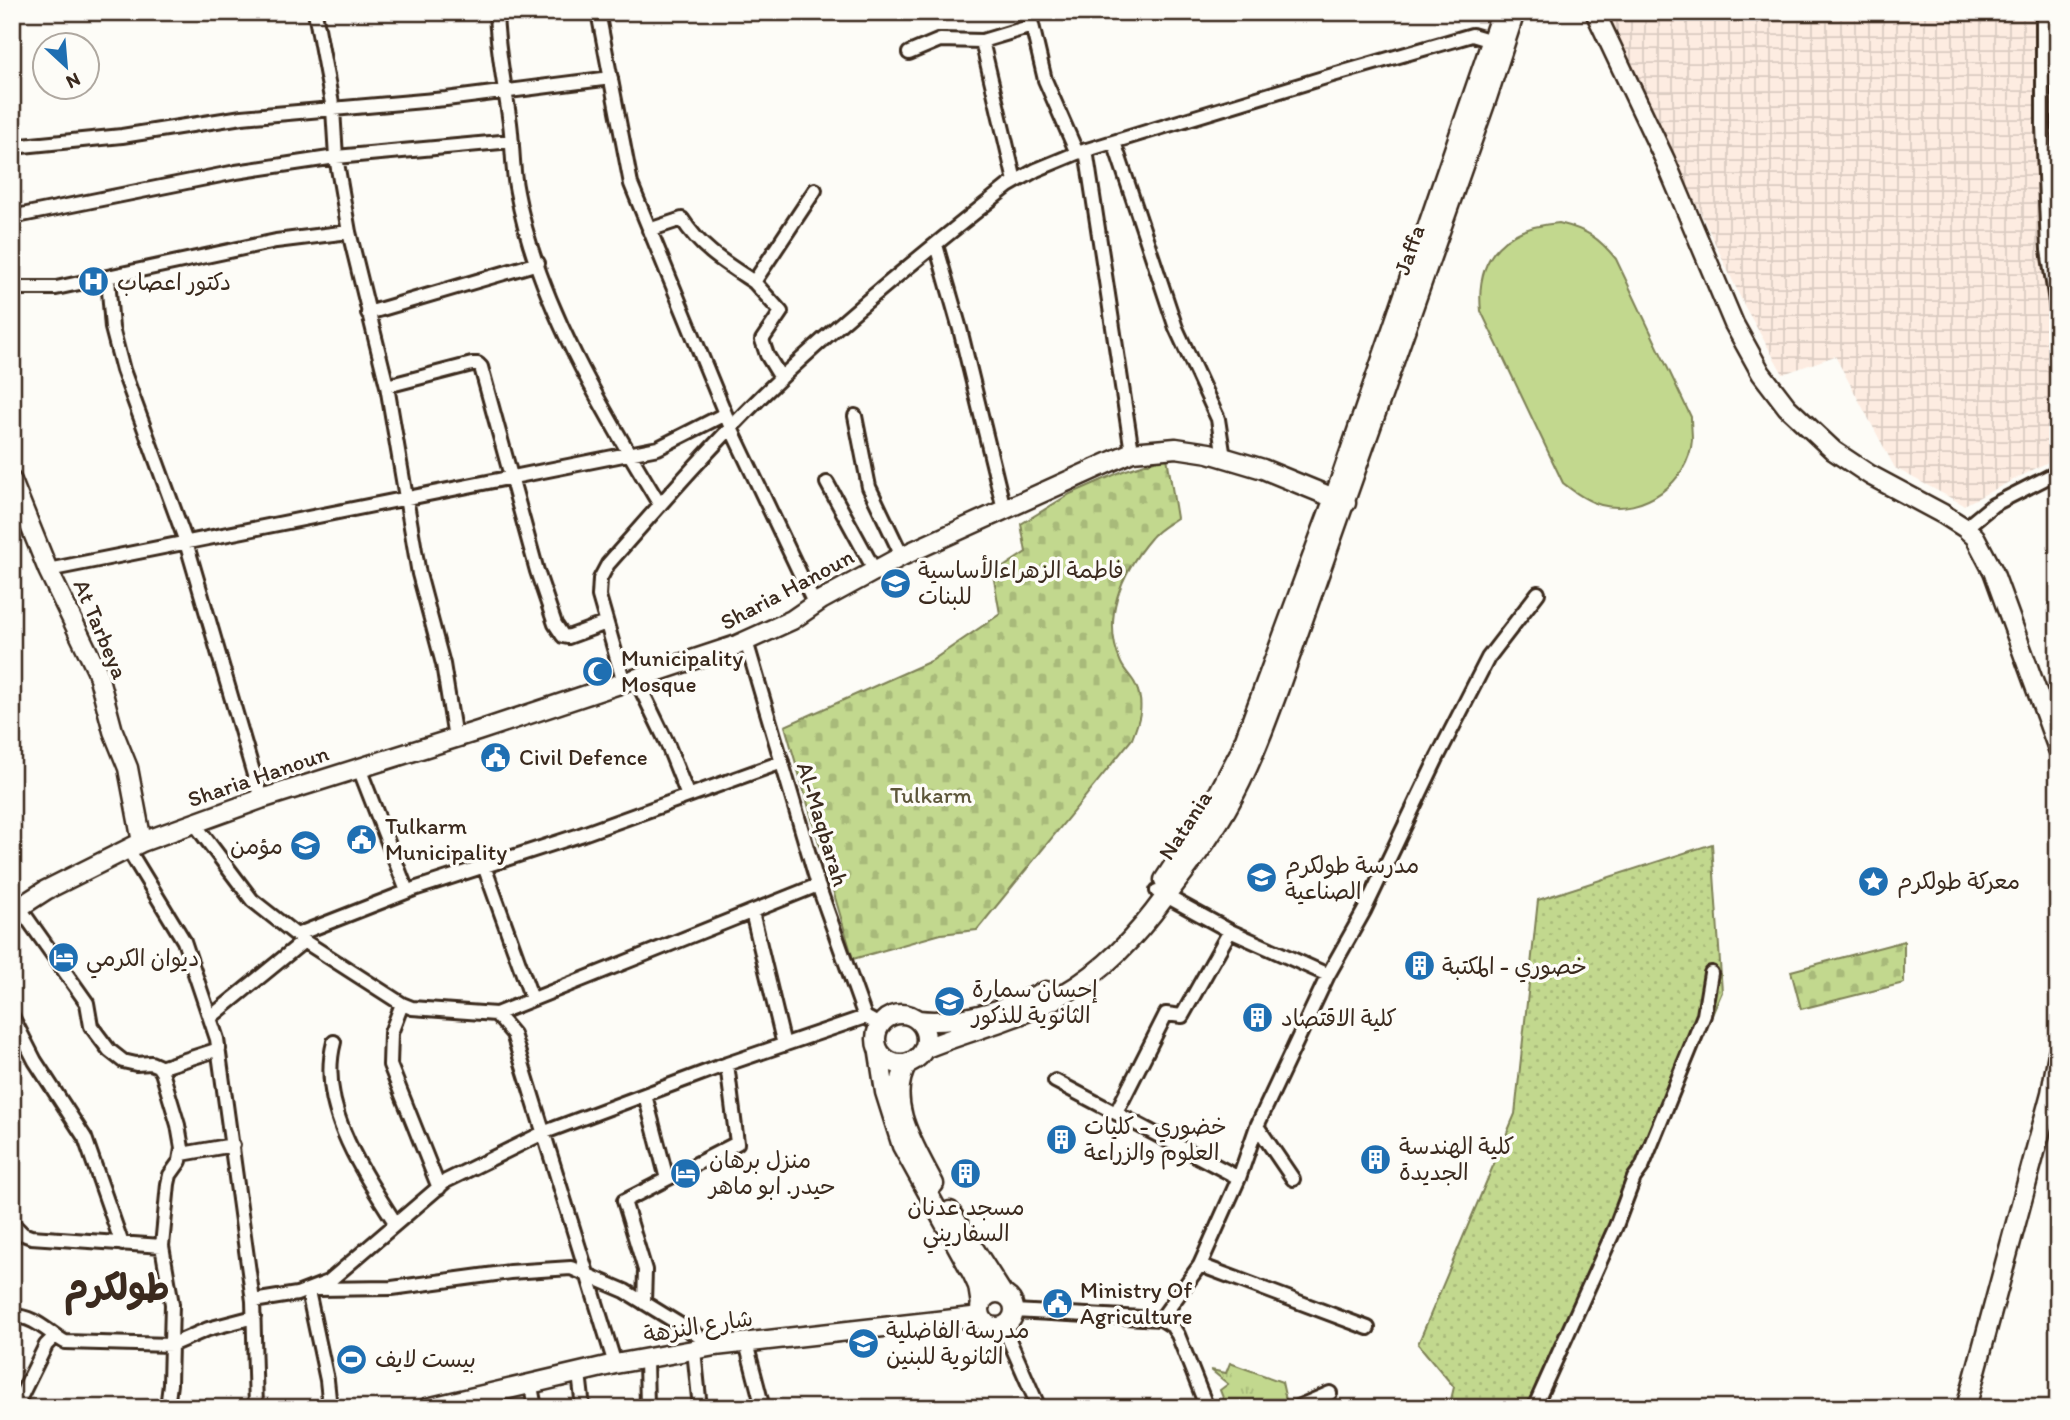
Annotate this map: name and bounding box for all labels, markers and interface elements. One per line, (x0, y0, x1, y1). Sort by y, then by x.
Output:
north arrow (32, 32, 102, 102)
text: N (62, 68, 84, 94)
street label: Jaffa (1387, 221, 1431, 279)
hospital icon: دكتور اعصاب (77, 265, 111, 299)
place label: دكتور اعصاب (117, 268, 231, 296)
street label: Sharia Hanoun (715, 542, 859, 636)
place label: فاطمة الزهراءالأساسية للبنات (918, 554, 1124, 610)
school or university icon: فاطمة الزهراءالأساسية للبنات (878, 566, 912, 600)
street label: At Tarbeya (67, 575, 135, 683)
place label: Municipality Mosque (621, 644, 743, 698)
mosque icon: Municipality Mosque (581, 654, 615, 688)
street label: Sharia Hanoun (184, 739, 332, 813)
public building icon: Civil Defence (479, 740, 513, 774)
place label: Civil Defence (519, 743, 648, 771)
street label: Al-Maqbarah (791, 758, 855, 890)
park label: Tulkarm (890, 781, 972, 809)
street label: Natania (1152, 785, 1218, 865)
place label: Tulkarm Municipality (385, 812, 507, 866)
public building icon: Tulkarm Municipality (345, 822, 379, 856)
school or university icon: مؤمن (289, 829, 323, 863)
place label: مؤمن (230, 832, 283, 860)
place label: مدرسة طولكرم الصناعية (1285, 851, 1419, 905)
school or university icon: مدرسة طولكرم الصناعية (1245, 861, 1279, 895)
place icon: معركة طولكرم (1857, 864, 1891, 898)
place label: معركة طولكرم (1897, 867, 2020, 898)
hotel icon: ديوان الكرمي (46, 941, 80, 975)
place label: ديوان الكرمي (86, 944, 199, 979)
building icon: خصوري - المكتبة (1402, 949, 1436, 983)
place label: خصوري - المكتبة (1442, 952, 1587, 983)
place label: إحسان سمارة الثانوية للذكور (970, 975, 1098, 1030)
school or university icon: إحسان سمارة الثانوية للذكور (932, 985, 966, 1019)
building icon: كلية الاقتصاد (1241, 1001, 1275, 1035)
place label: كلية الاقتصاد (1281, 1004, 1397, 1032)
place label: خضوري - كليات العلوم والزراعة (1084, 1112, 1227, 1170)
building icon: خضوري - كليات العلوم والزراعة (1044, 1122, 1078, 1156)
place label: كلية الهندسة الجديدة (1399, 1132, 1515, 1186)
building icon: كلية الهندسة الجديدة (1359, 1142, 1393, 1176)
place label: منزل برهان حيدر. ابو ماهر (707, 1146, 836, 1200)
hotel icon: منزل برهان حيدر. ابو ماهر (669, 1156, 703, 1190)
building icon: مسجد عدنان السفاريني (949, 1156, 983, 1190)
place label: مسجد عدنان السفاريني (907, 1193, 1025, 1254)
district label: طولكرم (64, 1265, 170, 1316)
place label: Ministry Of Agriculture (1080, 1276, 1193, 1330)
public building icon: Ministry Of Agriculture (1040, 1286, 1074, 1320)
street label: شارع النزهة (641, 1304, 755, 1350)
place label: مدرسة الفاضلية الثانوية للبنين (886, 1316, 1030, 1371)
school or university icon: مدرسة الفاضلية الثانوية للبنين (846, 1326, 880, 1360)
sports icon: بيست لايف (335, 1342, 369, 1376)
place label: بيست لايف (375, 1345, 476, 1373)

